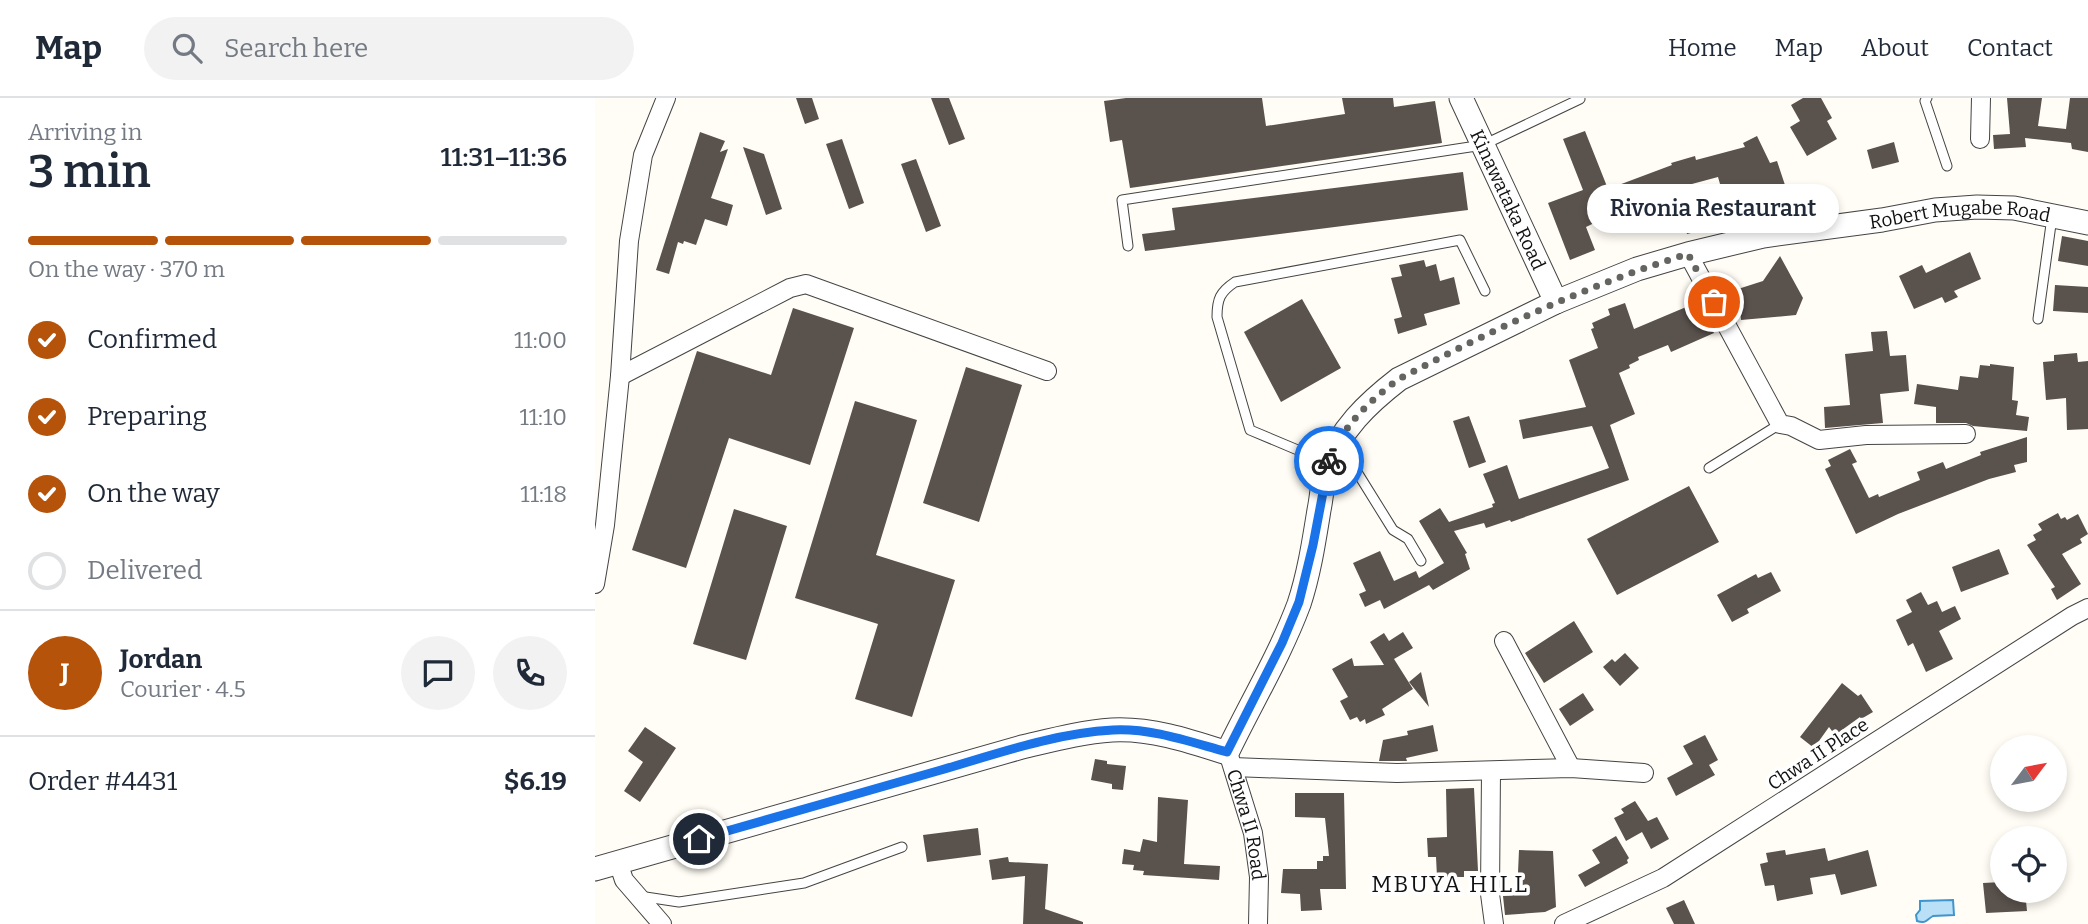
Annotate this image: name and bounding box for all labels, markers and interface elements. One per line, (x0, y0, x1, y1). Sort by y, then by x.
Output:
search box (144, 17, 634, 80)
text: Map (35, 28, 102, 68)
icon: search (168, 29, 206, 67)
text: Search here (224, 33, 368, 64)
text: Home (1668, 34, 1737, 62)
text: Map (1775, 34, 1823, 62)
text: About (1861, 34, 1929, 62)
text: Contact (1967, 34, 2053, 62)
text: Arriving in (28, 118, 142, 146)
street label: Kinawataka Road (1466, 126, 1551, 273)
text: 11:31–11:36 (440, 142, 567, 173)
text: 3 min (28, 144, 151, 199)
callout: Rivonia Restaurant (1588, 183, 1840, 232)
text: Rivonia Restaurant (1610, 194, 1816, 222)
street label: Robert Mugabe Road (1868, 195, 2053, 233)
text: On the way · 370 m (28, 255, 225, 283)
pin (1684, 272, 1744, 332)
icon: bag (1695, 283, 1733, 321)
icon: check (28, 321, 66, 359)
text: Confirmed (87, 324, 217, 355)
text: 11:00 (514, 326, 567, 354)
icon: check (28, 398, 66, 436)
text: Preparing (87, 401, 207, 432)
text: 11:10 (519, 403, 567, 431)
courier (1294, 426, 1364, 496)
icon: bike (1310, 442, 1348, 480)
icon: check (28, 475, 66, 513)
text: On the way (87, 478, 220, 509)
text: 11:18 (520, 480, 567, 508)
text: Delivered (87, 555, 202, 586)
button: chat (401, 636, 475, 710)
button: phone (493, 636, 567, 710)
text: Jordan (120, 644, 202, 675)
text: J (61, 658, 69, 689)
text: Courier · 4.5 (120, 675, 246, 703)
street label: Chwa II Place (1763, 713, 1873, 795)
north arrow (1990, 735, 2067, 812)
map controls (1990, 735, 2067, 903)
text: Order #4431 (28, 766, 177, 797)
text: $6.19 (504, 766, 567, 797)
street label: Chwa II Road (1222, 766, 1271, 882)
pin (669, 809, 729, 869)
icon: home (680, 820, 718, 858)
button: locate (1990, 826, 2067, 903)
district label: MBUYA HILL (1371, 870, 1529, 898)

